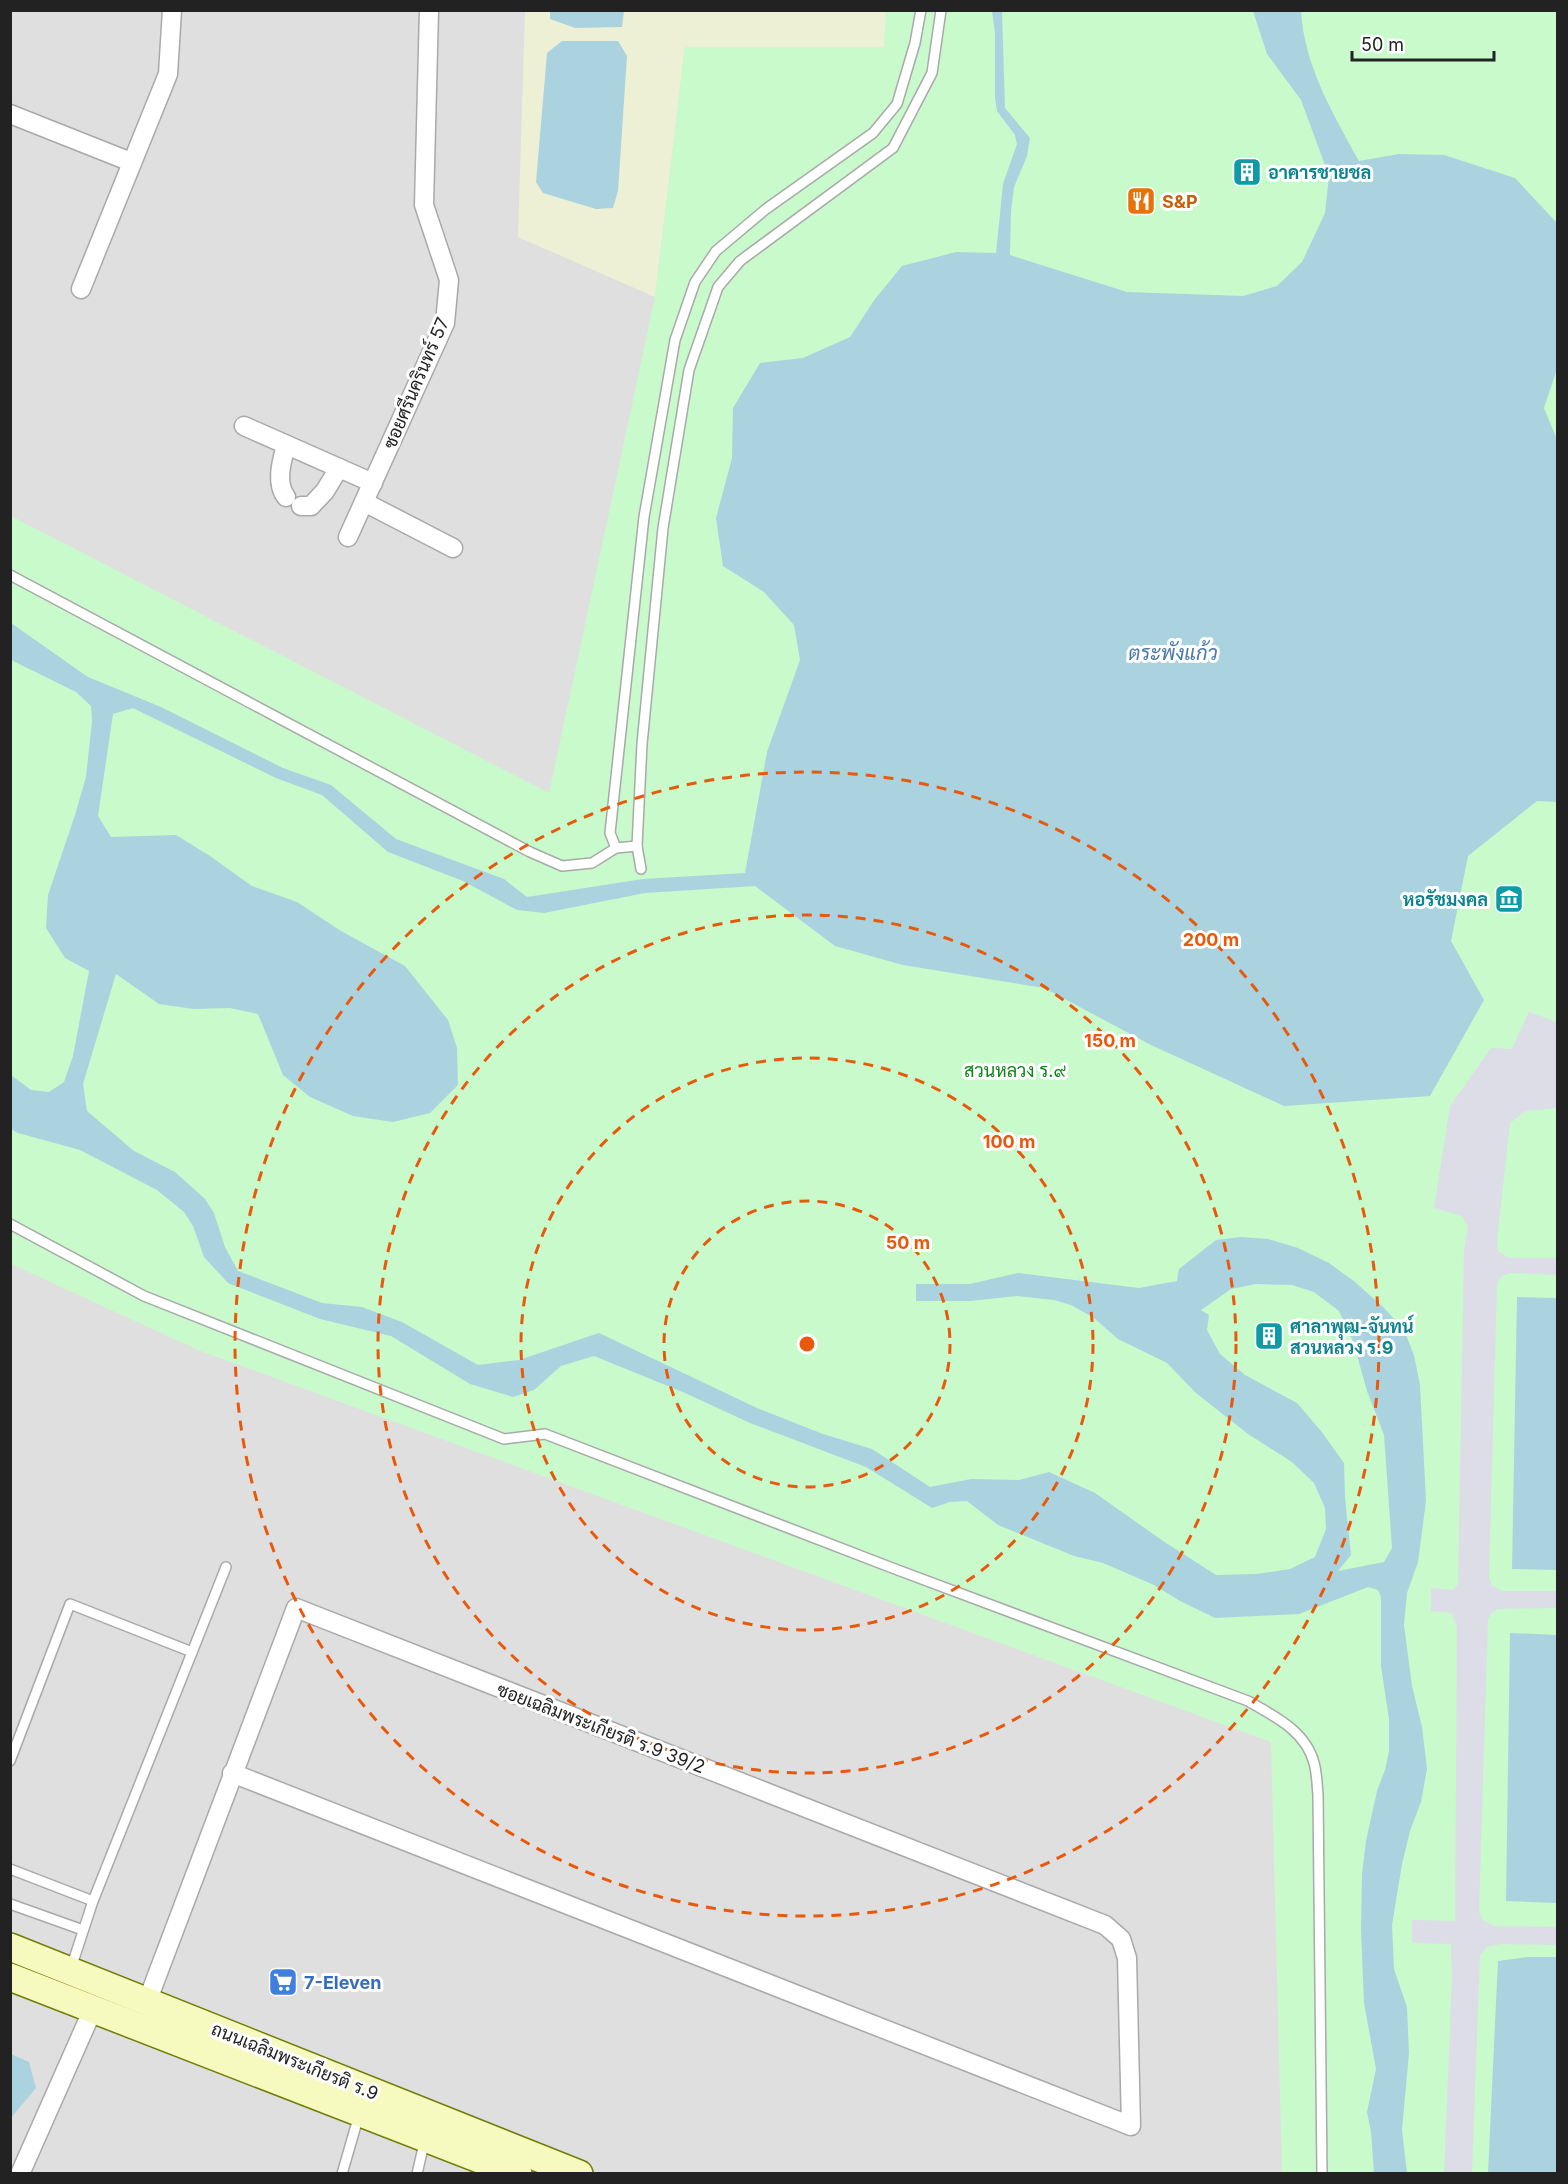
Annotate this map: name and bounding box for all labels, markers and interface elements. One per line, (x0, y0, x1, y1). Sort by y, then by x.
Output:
scale bar (1352, 24, 1494, 62)
text: 50 m (1361, 34, 1404, 55)
building icon: อาคารชายชล (1231, 156, 1263, 188)
place label: อาคารชายชล (1268, 162, 1371, 183)
restaurant icon: S&P (1125, 185, 1157, 217)
place label: S&P (1162, 191, 1198, 212)
street label: ซอยศรีนครินทร์ 57 (377, 313, 453, 452)
water label: ตระพังแก้ว (1128, 640, 1218, 665)
museum icon: หอรัชมงคล (1493, 883, 1525, 915)
place label: หอรัชมงคล (1403, 889, 1488, 910)
text: 200 m (1183, 929, 1239, 950)
text: 150 m (1084, 1030, 1136, 1051)
park label: สวนหลวง ร.๙ (964, 1060, 1066, 1081)
text: 100 m (983, 1131, 1035, 1152)
text: 50 m (886, 1232, 930, 1253)
place label: ศาลาพุฒ-จันทน์ สวนหลวง ร.9 (1290, 1314, 1415, 1358)
building icon: ศาลาพุฒ-จันทน์ สวนหลวง ร.9 (1253, 1320, 1285, 1352)
centre of rings (797, 1334, 817, 1354)
street label: ซอยเฉลิมพระเกียรติ ร.9 39/2 (494, 1677, 709, 1777)
supermarket icon: 7-Eleven (267, 1966, 299, 1998)
place label: 7-Eleven (304, 1972, 382, 1993)
street label: ถนนเฉลิมพระเกียรติ ร.9 (209, 2016, 382, 2104)

